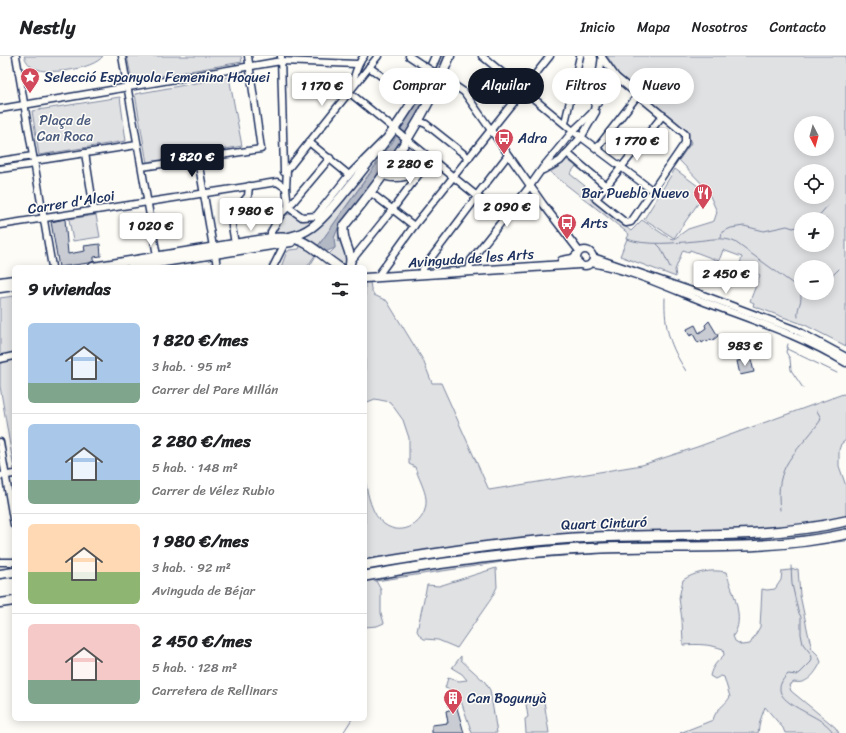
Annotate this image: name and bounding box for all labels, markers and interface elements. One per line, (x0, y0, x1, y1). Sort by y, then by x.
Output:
text: Nestly (20, 11, 75, 44)
text: Inicio (580, 15, 615, 40)
text: Mapa (637, 15, 670, 40)
text: Nosotros (692, 15, 747, 40)
text: Contacto (769, 15, 826, 40)
place label: Selecció Espanyola Femenina Hoquei (44, 65, 271, 90)
place icon: Selecció Espanyola Femenina Hoquei (19, 66, 41, 94)
chip: Comprar (379, 68, 460, 104)
chip: Alquilar (468, 68, 544, 104)
chip: Filtros (552, 68, 621, 104)
chip: Nuevo (629, 68, 694, 104)
pin: 1 170 € (285, 73, 359, 107)
text: 1 170 € (301, 74, 343, 97)
park label: Plaça de Can Roca (37, 108, 93, 149)
north arrow (794, 116, 834, 156)
map controls (794, 116, 834, 300)
place label: Adra (517, 126, 547, 151)
bus stop icon: Adra (493, 127, 515, 155)
pin: 1 770 € (600, 128, 674, 162)
text: 1 770 € (615, 129, 659, 152)
pin: 1 820 € (155, 144, 229, 178)
text: 1 820 € (170, 145, 214, 168)
pin: 2 280 € (373, 151, 447, 185)
text: 2 280 € (387, 152, 433, 175)
button: locate (794, 164, 834, 204)
place label: Bar Pueblo Nuevo (581, 181, 689, 206)
restaurant icon: Bar Pueblo Nuevo (692, 182, 714, 210)
street label: Carrer d'Alcoi (26, 183, 117, 222)
pin: 2 090 € (470, 194, 544, 228)
text: 2 090 € (483, 195, 531, 218)
pin: 1 980 € (214, 198, 288, 232)
text: 1 980 € (228, 199, 274, 222)
place label: Arts (580, 211, 608, 236)
bus stop icon: Arts (556, 212, 578, 240)
button: + (794, 212, 834, 252)
pin: 1 020 € (114, 213, 188, 247)
text: 1 020 € (129, 214, 173, 237)
street label: Avinguda de les Arts (406, 242, 535, 275)
button: − (794, 260, 834, 300)
pin: 2 450 € (689, 261, 763, 295)
text: 2 450 € (702, 262, 750, 285)
text: 9 viviendas (28, 274, 111, 304)
icon: filters (329, 278, 351, 300)
text: 1 820 €/mes (152, 325, 248, 355)
pin: 983 € (717, 333, 773, 367)
text: 983 € (728, 334, 762, 357)
icon: home (60, 339, 108, 387)
text: 3 hab. · 95 m² (152, 355, 231, 378)
text: Carrer del Pare Millán (152, 378, 278, 401)
text: 2 280 €/mes (152, 426, 251, 456)
icon: home (60, 440, 108, 488)
text: 5 hab. · 148 m² (152, 456, 238, 479)
text: Carrer de Vélez Rubio (152, 479, 275, 502)
street label: Quart Cinturó (561, 509, 648, 537)
text: 1 980 €/mes (152, 526, 249, 556)
icon: home (60, 540, 108, 588)
text: 3 hab. · 92 m² (152, 556, 231, 579)
text: Avinguda de Béjar (152, 579, 255, 602)
text: 2 450 €/mes (152, 626, 252, 656)
icon: home (60, 640, 108, 688)
text: 5 hab. · 128 m² (152, 656, 237, 679)
text: Carretera de Rellinars (152, 679, 278, 702)
place label: Can Bogunyà (467, 686, 547, 711)
building icon: Can Bogunyà (442, 687, 464, 715)

